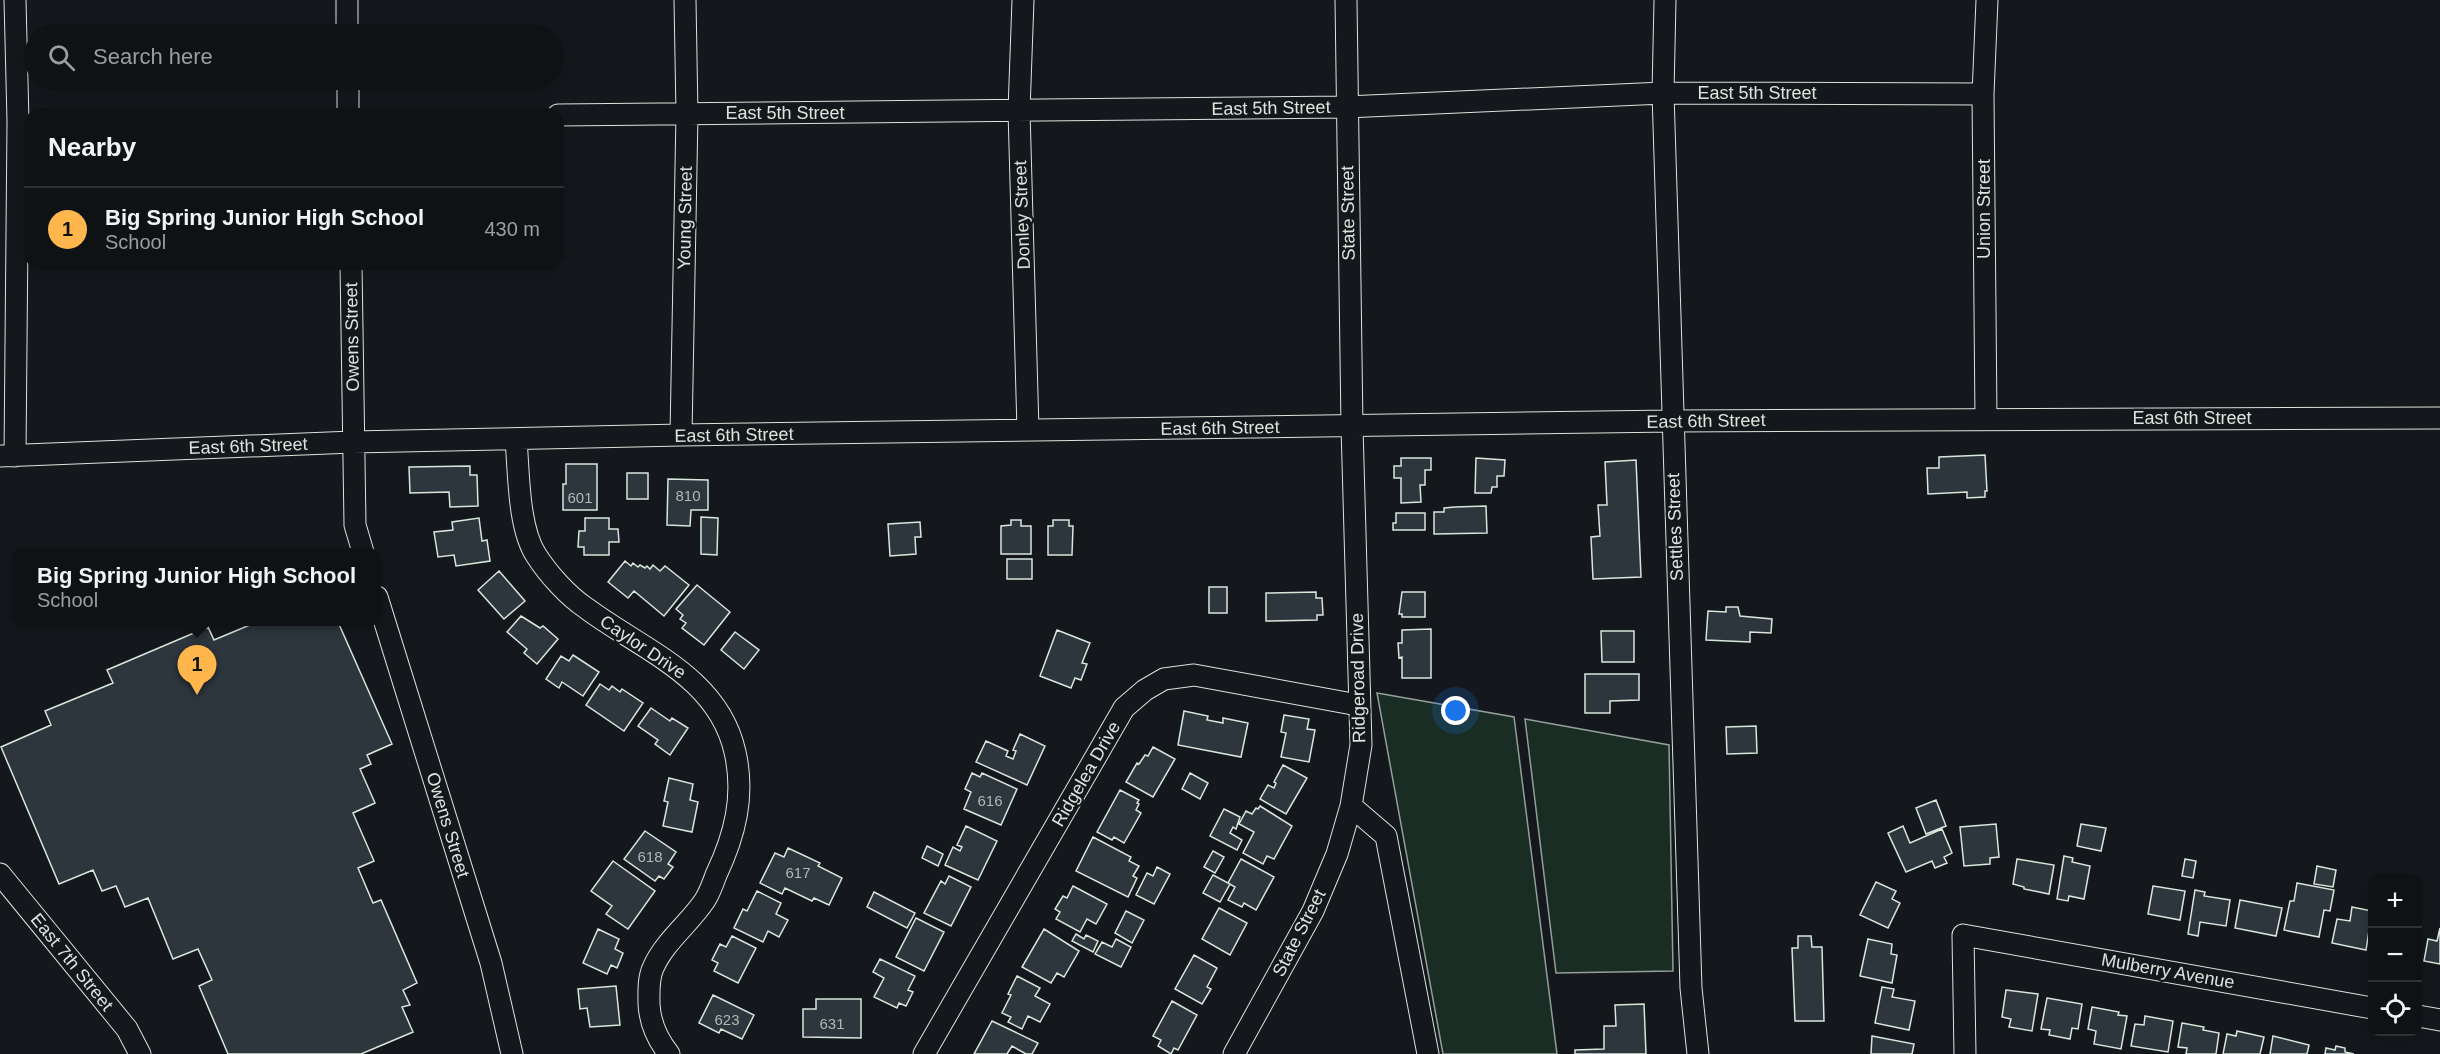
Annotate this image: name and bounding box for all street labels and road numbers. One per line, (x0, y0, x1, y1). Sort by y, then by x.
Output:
street label: East 5th Street (1697, 83, 1817, 103)
street label: East 5th Street (1211, 97, 1331, 119)
street label: East 5th Street (725, 103, 845, 123)
street label: Union Street (1974, 159, 1994, 259)
street label: Donley Street (1010, 160, 1034, 270)
street label: State Street (1337, 165, 1359, 261)
street label: Young Street (674, 166, 696, 270)
street label: Owens Street (341, 282, 363, 392)
street label: East 6th Street (2132, 408, 2252, 428)
street label: East 6th Street (1646, 410, 1766, 432)
street label: East 6th Street (1160, 417, 1280, 439)
street label: East 6th Street (674, 424, 794, 446)
street label: East 6th Street (188, 434, 308, 458)
street label: Settles Street (1663, 473, 1687, 581)
street label: Caylor Drive (596, 611, 690, 683)
street label: Ridgeroad Drive (1347, 613, 1369, 743)
street label: Ridgelea Drive (1048, 718, 1124, 830)
street label: Owens Street (422, 770, 474, 880)
street label: State Street (1269, 886, 1329, 980)
street label: East 7th Street (27, 909, 117, 1015)
street label: Mulberry Avenue (2100, 949, 2236, 993)

